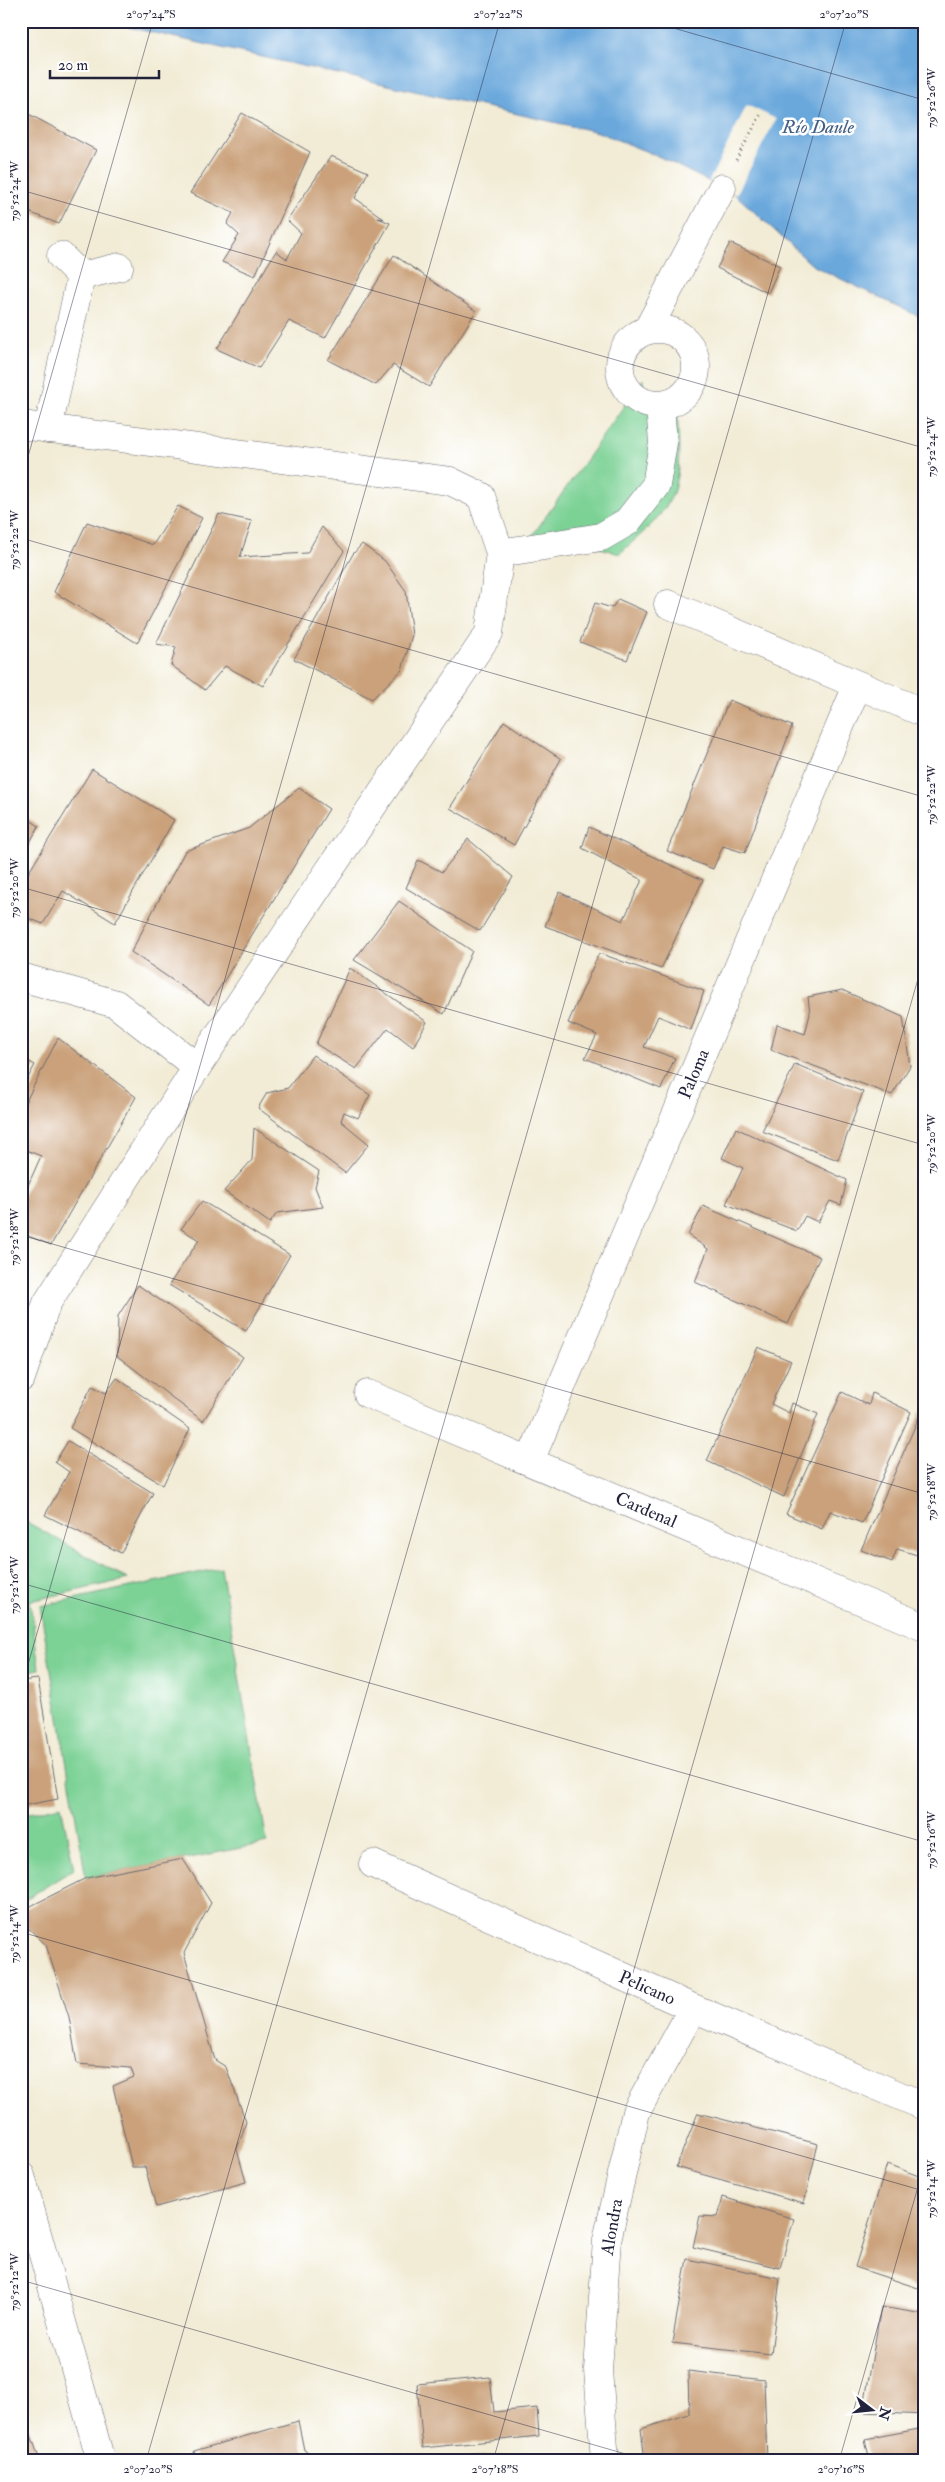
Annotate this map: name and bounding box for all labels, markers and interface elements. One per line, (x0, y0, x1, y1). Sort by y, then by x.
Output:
text: 2°07'24"S (126, 7, 176, 22)
text: 2°07'22"S (473, 7, 523, 22)
text: 2°07'20"S (819, 7, 869, 22)
scale bar (50, 48, 159, 80)
text: 20 m (58, 56, 88, 75)
text: 79°52'26"W (924, 67, 939, 128)
water label: Río Daule (781, 115, 855, 139)
text: 79°52'24"W (7, 160, 22, 221)
text: 79°52'24"W (924, 416, 939, 477)
text: 79°52'22"W (7, 509, 22, 570)
text: 79°52'22"W (924, 764, 939, 825)
text: 79°52'20"W (7, 857, 22, 918)
street label: Paloma (673, 1045, 715, 1102)
text: 79°52'20"W (924, 1113, 939, 1174)
text: 79°52'18"W (7, 1207, 22, 1266)
text: 79°52'18"W (924, 1462, 939, 1521)
street label: Cardenal (612, 1487, 681, 1533)
text: 79°52'16"W (7, 1555, 22, 1614)
text: 79°52'16"W (924, 1810, 939, 1869)
text: 79°52'14"W (7, 1904, 22, 1963)
street label: Pelicano (615, 1965, 679, 2011)
text: 79°52'14"W (924, 2159, 939, 2218)
street label: Alondra (596, 2196, 628, 2258)
text: 79°52'12"W (7, 2252, 22, 2311)
north arrow (848, 2384, 898, 2434)
text: N (874, 2404, 894, 2422)
text: 2°07'20"S (123, 2462, 173, 2477)
text: 2°07'18"S (472, 2462, 518, 2477)
text: 2°07'16"S (817, 2462, 865, 2477)

